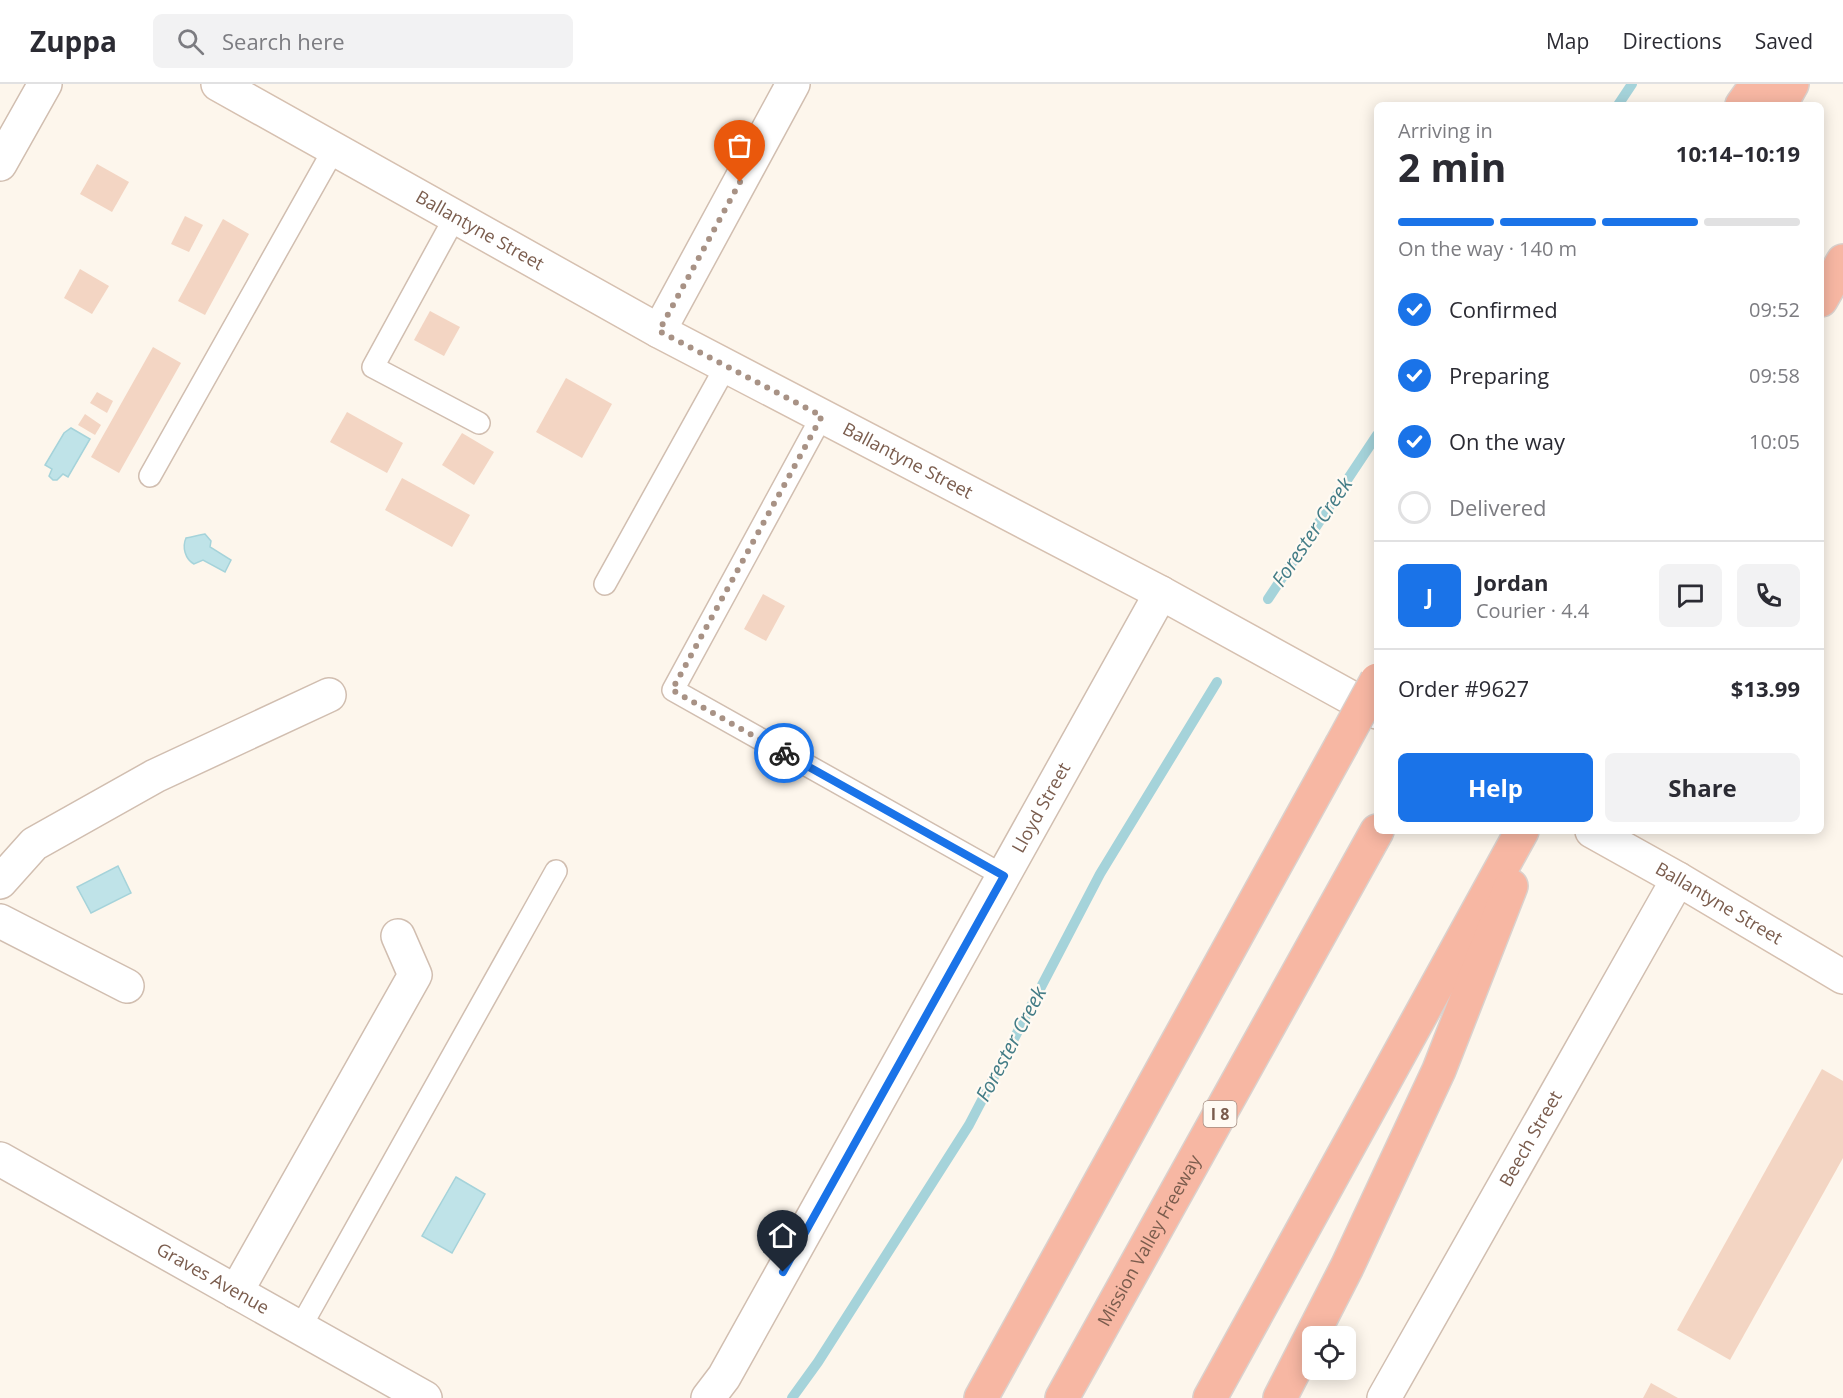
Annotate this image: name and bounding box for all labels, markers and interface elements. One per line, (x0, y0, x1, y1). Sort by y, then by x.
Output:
search box (153, 14, 573, 68)
text: Zuppa (30, 22, 117, 60)
icon: search (174, 25, 207, 58)
text: Search here (222, 26, 345, 56)
text: Map (1546, 27, 1589, 55)
text: Directions (1622, 27, 1722, 55)
text: Saved (1755, 27, 1813, 55)
text: Arriving in (1398, 117, 1493, 144)
pin (714, 120, 765, 182)
icon: bag (723, 129, 756, 162)
text: 10:14–10:19 (1676, 138, 1800, 168)
text: 2 min (1398, 140, 1506, 193)
street label: Ballantyne Street (412, 184, 549, 275)
text: On the way · 140 m (1398, 235, 1577, 262)
icon: check (1398, 293, 1431, 326)
text: Confirmed (1449, 294, 1558, 324)
text: 09:52 (1749, 296, 1800, 323)
icon: check (1398, 359, 1431, 392)
text: Preparing (1449, 360, 1549, 390)
text: 09:58 (1749, 362, 1800, 389)
street label: Ballantyne Street (839, 416, 977, 504)
icon: check (1398, 425, 1431, 458)
text: On the way (1449, 426, 1565, 456)
text: 10:05 (1749, 428, 1800, 455)
water label: Forester Creek (1265, 471, 1359, 592)
text: Delivered (1449, 492, 1547, 522)
button: chat (1659, 564, 1722, 627)
button: phone (1737, 564, 1800, 627)
text: Jordan (1476, 567, 1549, 597)
text: J (1426, 580, 1433, 610)
text: Courier · 4.4 (1476, 597, 1589, 624)
text: Order #9627 (1398, 673, 1529, 703)
text: $13.99 (1731, 673, 1800, 703)
courier (754, 723, 814, 783)
icon: bike (768, 737, 801, 770)
button: Help (1398, 753, 1593, 822)
button: Share (1605, 753, 1800, 822)
street label: Lloyd Street (1006, 758, 1075, 857)
street label: Ballantyne Street (1652, 856, 1787, 949)
water label: Forester Creek (969, 981, 1053, 1106)
street label: Beech Street (1493, 1086, 1567, 1190)
road number: I 8 (1204, 1101, 1236, 1127)
street label: Mission Valley Freeway (1091, 1149, 1206, 1330)
pin (757, 1210, 808, 1272)
icon: home (766, 1219, 799, 1252)
street label: Graves Avenue (153, 1236, 274, 1319)
map controls (1302, 1326, 1356, 1380)
button: locate (1302, 1326, 1356, 1380)

